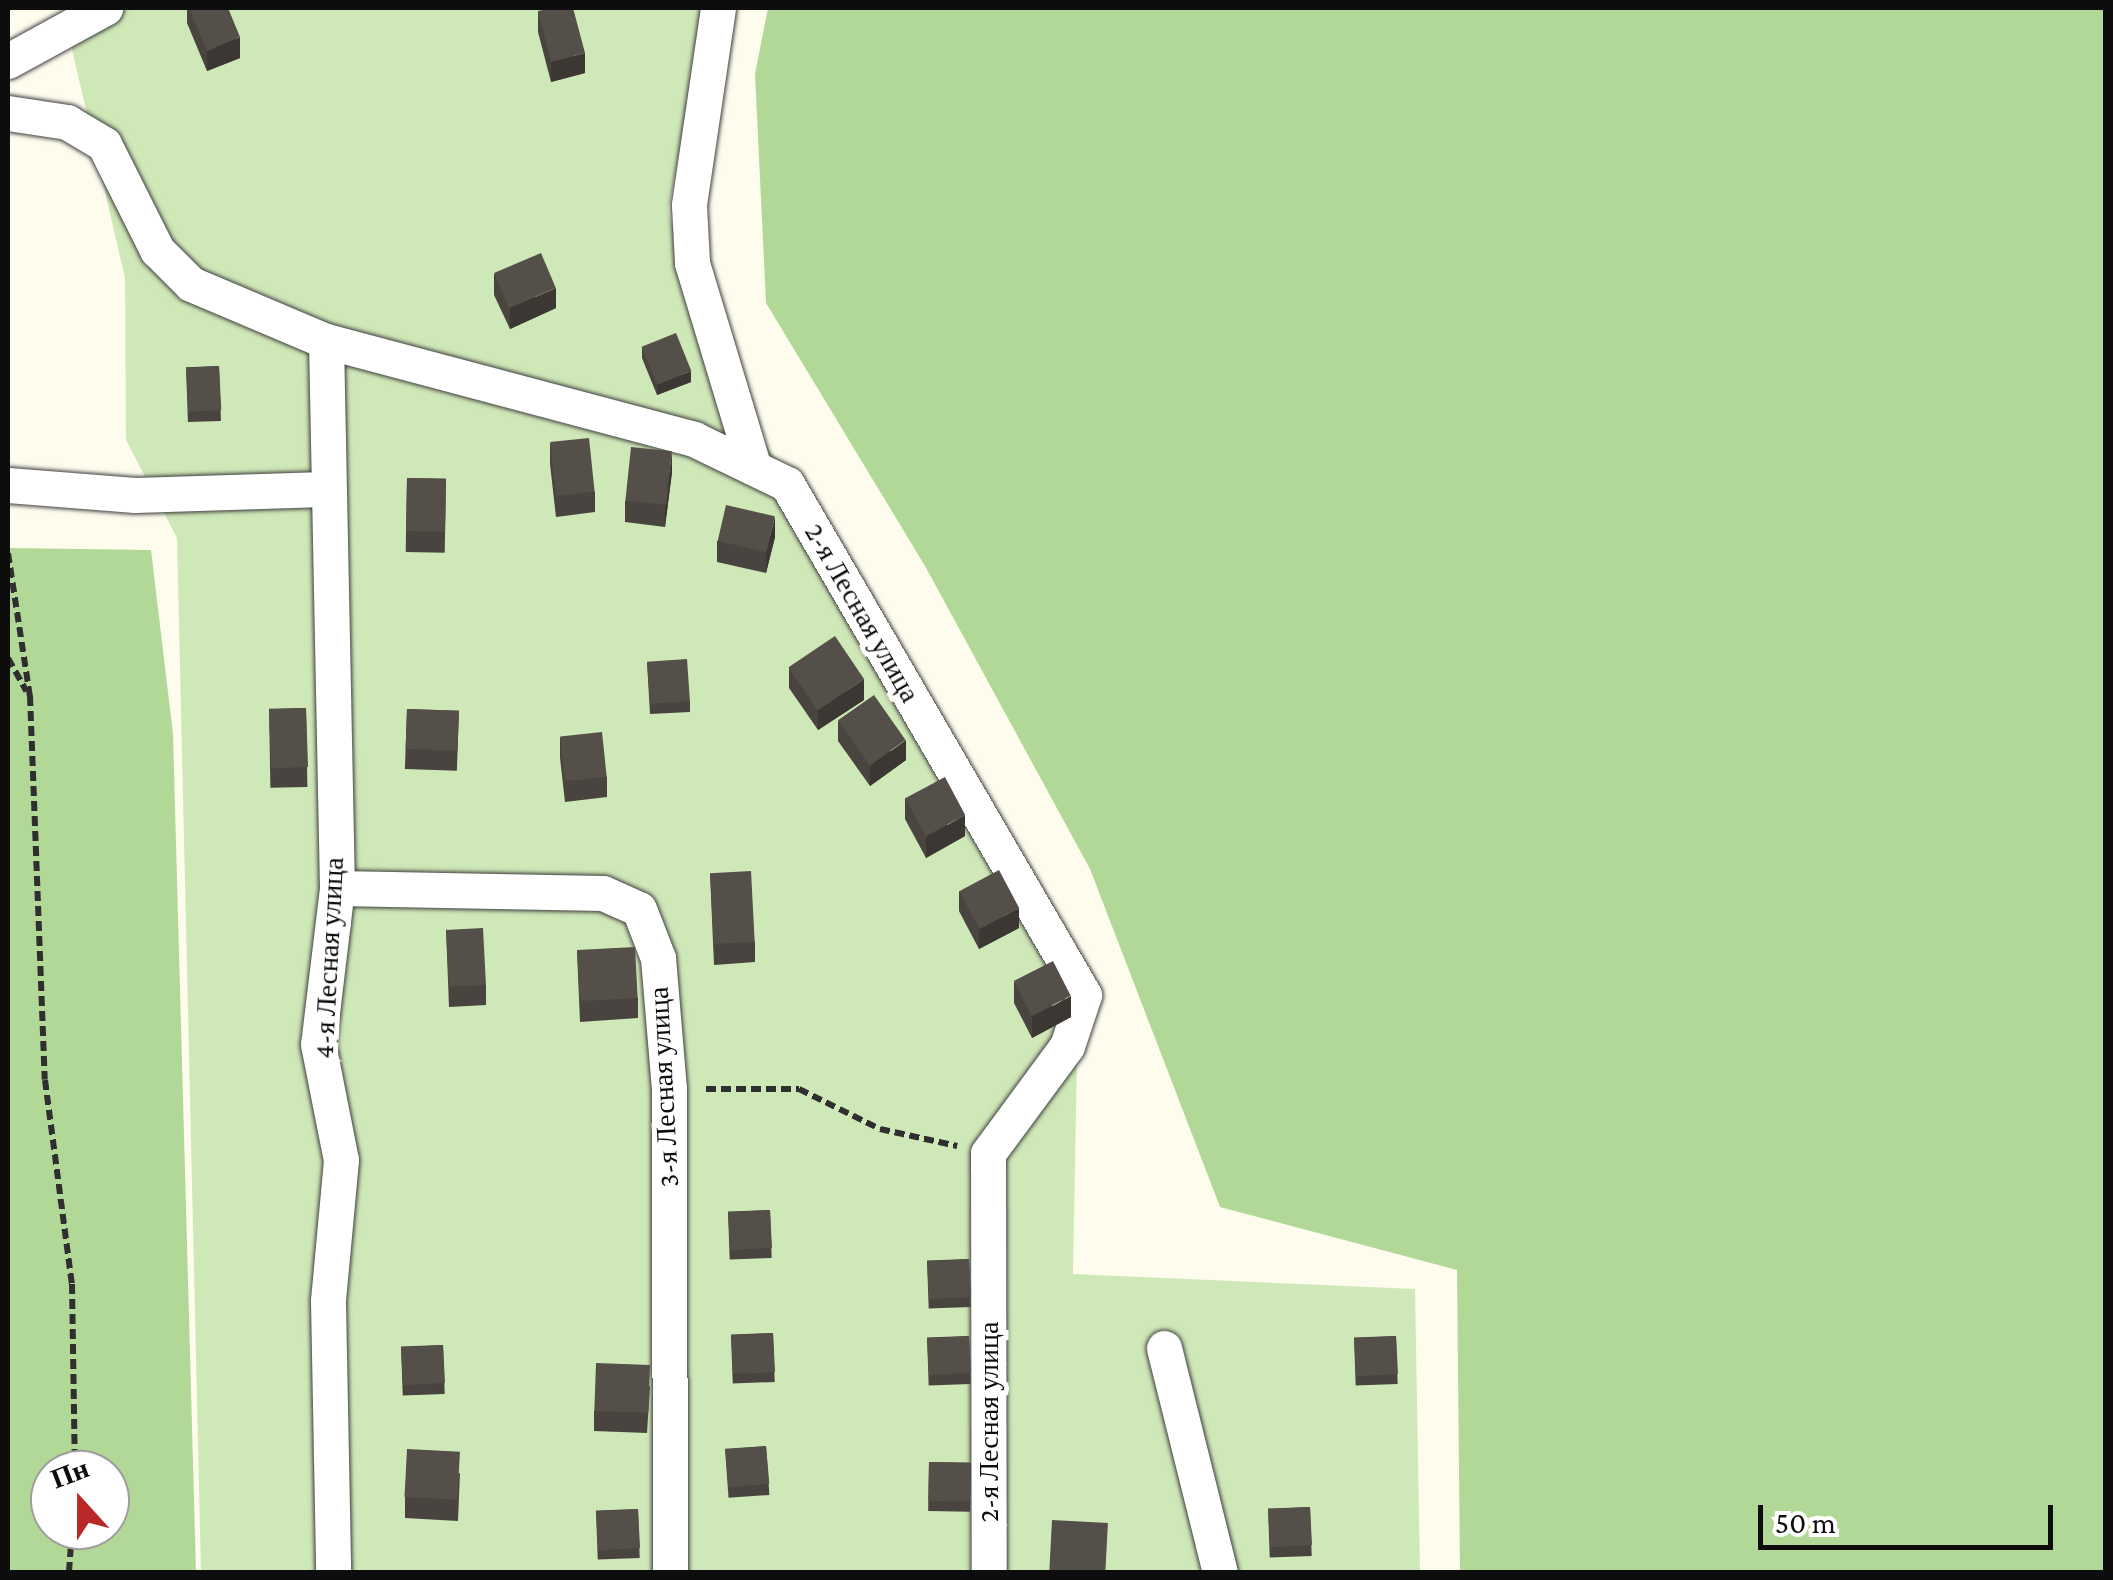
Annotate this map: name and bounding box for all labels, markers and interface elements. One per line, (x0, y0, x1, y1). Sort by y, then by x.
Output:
street label: 2-я Лесная улица (797, 518, 927, 708)
street label: 4-я Лесная улица (307, 856, 351, 1060)
street label: 3-я Лесная улица (642, 986, 686, 1188)
street label: 2-я Лесная улица (972, 1322, 1006, 1522)
north arrow (30, 1450, 130, 1550)
text: Пн (47, 1452, 93, 1495)
scale bar (1763, 1485, 2058, 1547)
text: 50 m (1775, 1506, 1836, 1539)

